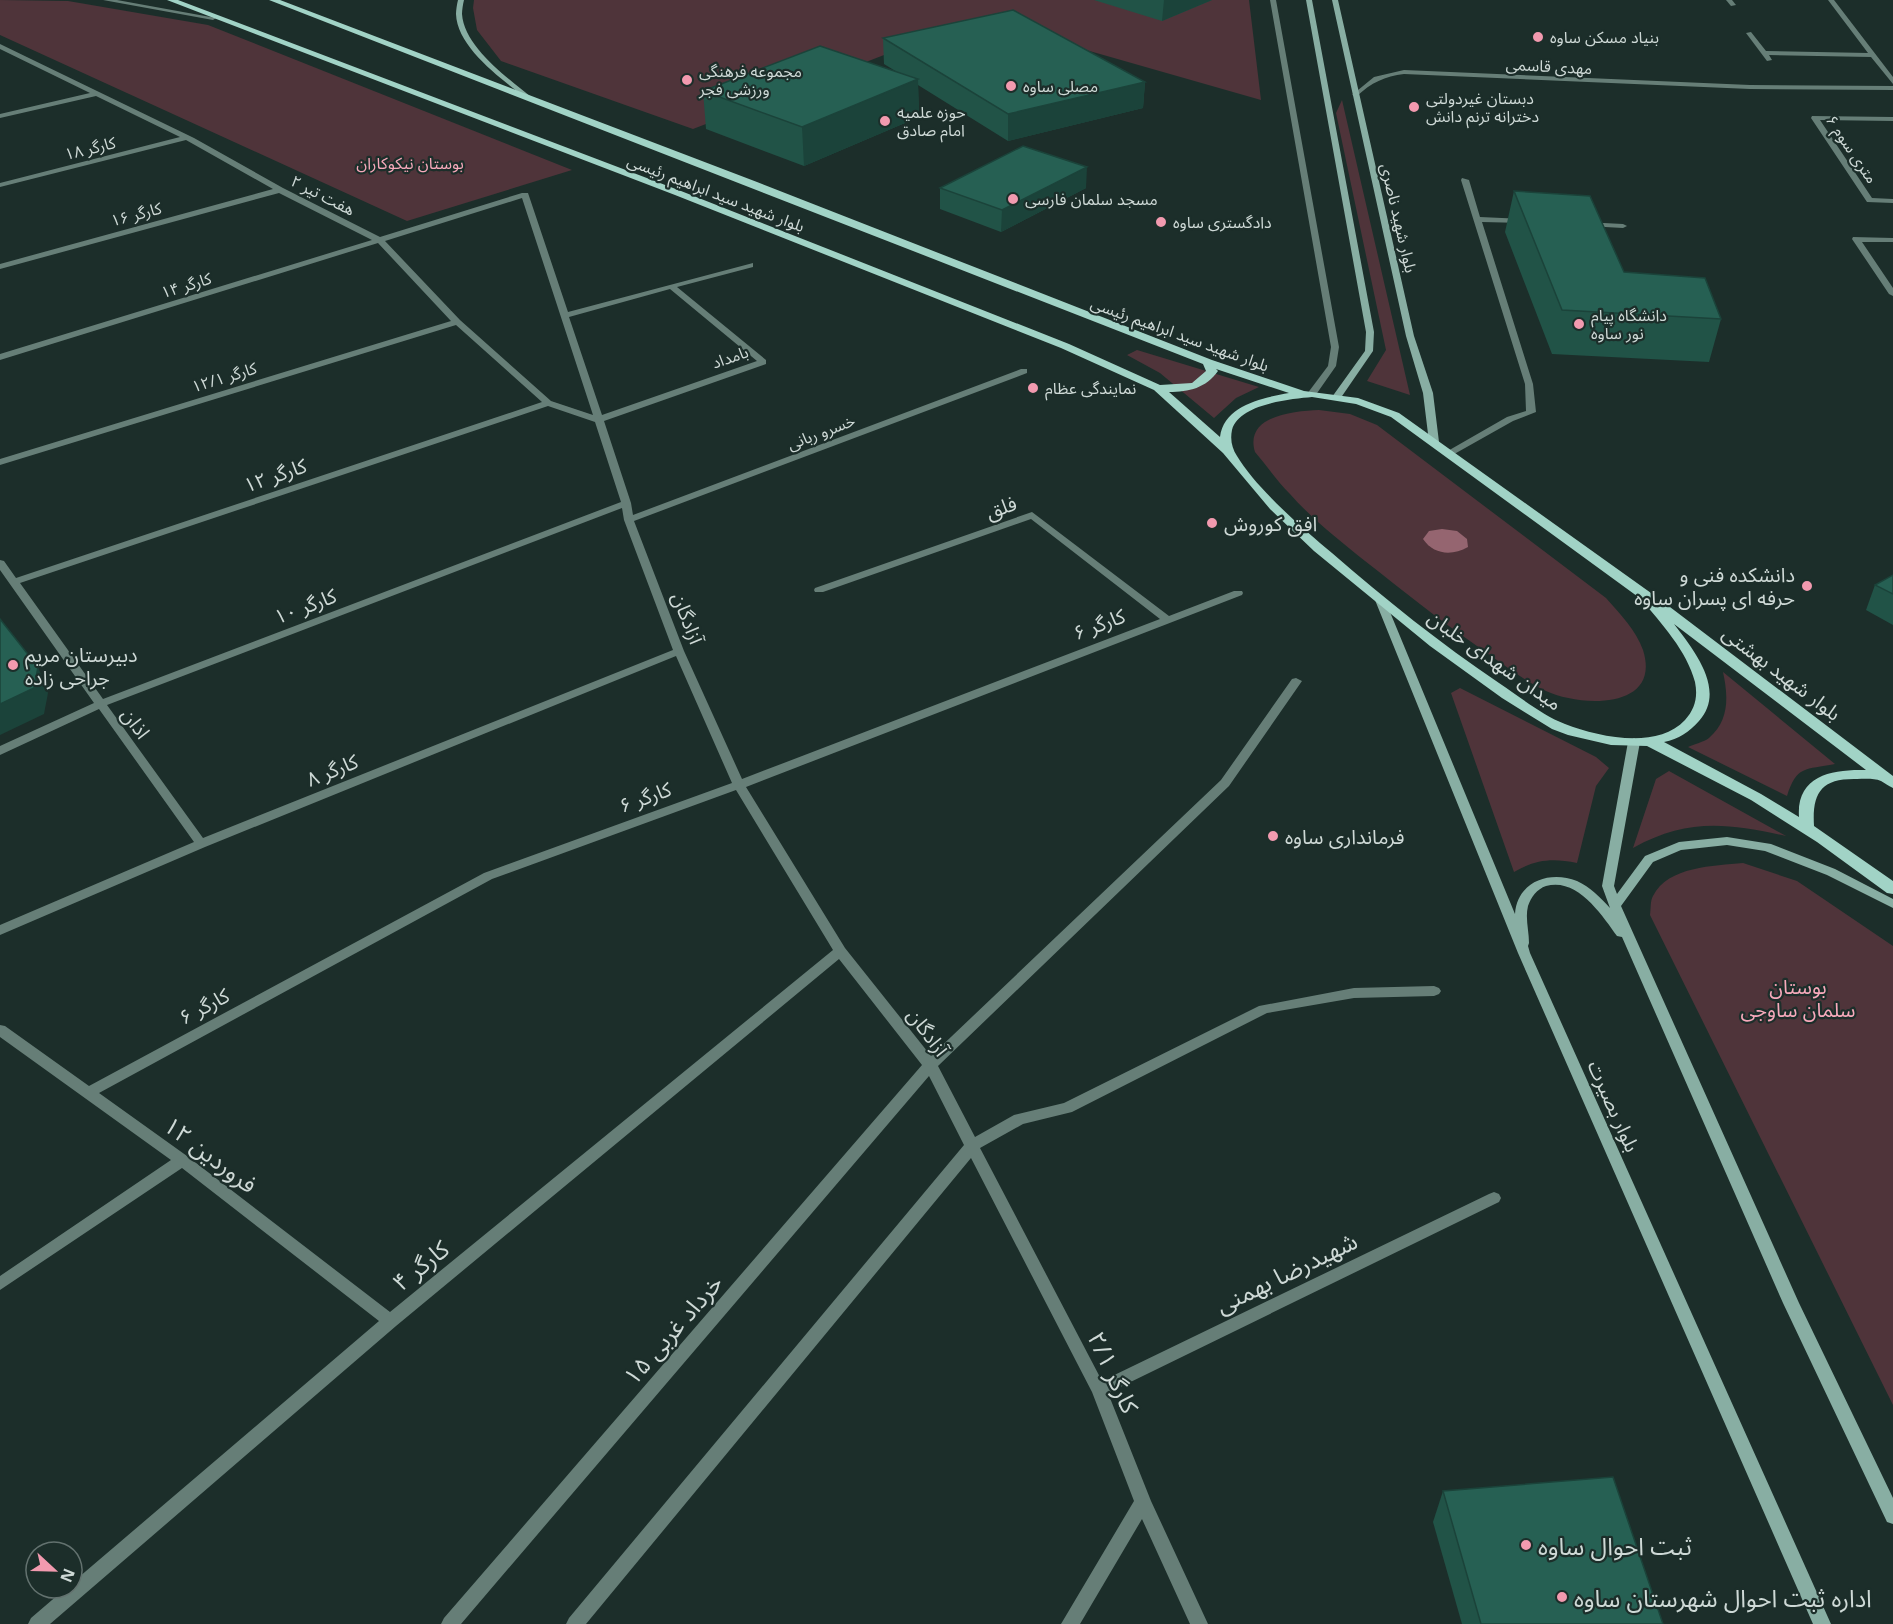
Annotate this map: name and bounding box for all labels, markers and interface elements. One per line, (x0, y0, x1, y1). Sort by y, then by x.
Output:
place label: بنیاد مسکن ساوه (1550, 26, 1659, 48)
marker: بنیاد مسکن ساوه (1531, 30, 1545, 44)
street label: مهدی قاسمی (1505, 53, 1593, 79)
place label: مجموعه فرهنگی ورزشی فجر (698, 60, 802, 100)
marker: مجموعه فرهنگی ورزشی فجر (680, 73, 694, 87)
place label: مصلی ساوه (1023, 75, 1098, 97)
marker: مصلی ساوه (1004, 79, 1018, 93)
place label: دبستان غیردولتی دخترانه ترنم دانش (1426, 87, 1539, 129)
marker: دبستان غیردولتی دخترانه ترنم دانش (1407, 100, 1421, 114)
place label: حوزه علمیه امام صادق (897, 101, 966, 143)
street label: ۶ متری سوم (1819, 110, 1883, 189)
marker: حوزه علمیه امام صادق (878, 114, 892, 128)
street label: کارگر ۱۸ (62, 131, 118, 165)
street label: بلوار شهید سید ابراهیم رئیسی (623, 149, 808, 239)
park label: بوستان نیکوکاران (356, 152, 464, 174)
street label: بلوار شهید ناصری (1376, 161, 1422, 275)
street label: هفت تیر ۲ (287, 169, 359, 221)
place label: مسجد سلمان فارسی (1025, 188, 1158, 210)
marker: مسجد سلمان فارسی (1006, 192, 1020, 206)
street label: کارگر ۱۶ (108, 197, 164, 231)
place label: دادگستری ساوه (1173, 211, 1272, 233)
marker: دادگستری ساوه (1154, 215, 1168, 229)
street label: کارگر ۱۴ (158, 267, 214, 303)
street label: بلوار شهید سید ابراهیم رئیسی (1087, 291, 1272, 378)
place label: دانشگاه پیام نور ساوه (1591, 304, 1667, 344)
marker: دانشگاه پیام نور ساوه (1572, 317, 1586, 331)
street label: بامداد (709, 341, 751, 373)
street label: کارگر ۱۲/۱ (189, 357, 260, 397)
place label: نمایندگی عظام (1045, 377, 1136, 401)
marker: نمایندگی عظام (1026, 381, 1040, 395)
street label: خسرو ربانی (784, 409, 858, 455)
street label: کارگر ۱۲ (240, 451, 311, 498)
street label: فلق (982, 489, 1020, 525)
place label: افق کوروش (1224, 510, 1317, 537)
marker: افق کوروش (1205, 516, 1219, 530)
place label: دانشکده فنی و حرفه ای پسران ساوه (1634, 561, 1795, 611)
marker: دانشکده فنی و حرفه ای پسران ساوه (1800, 579, 1814, 593)
street label: کارگر ۱۰ (270, 582, 341, 630)
street label: آزادگان (666, 588, 711, 649)
street label: کارگر ۶ (1069, 602, 1129, 646)
street label: میدان شهدای خلبان (1423, 604, 1567, 716)
street label: بلوار شهید بهشتی (1717, 620, 1847, 726)
place label: دبیرستان مریم جراحی زاده (25, 641, 138, 691)
marker: دبیرستان مریم جراحی زاده (6, 658, 20, 672)
street label: اذان (115, 702, 157, 744)
street label: کارگر ۸ (302, 747, 363, 793)
street label: کارگر ۶ (615, 775, 675, 819)
place label: فرمانداری ساوه (1285, 823, 1404, 850)
marker: فرمانداری ساوه (1266, 829, 1280, 843)
park label: بوستان سلمان ساوجی (1741, 973, 1855, 1023)
street label: کارگر ۶ (174, 981, 235, 1030)
street label: آزادگان (901, 1002, 956, 1062)
street label: بلوار بصیرت (1582, 1056, 1646, 1156)
street label: ۱۲ فروردین (158, 1108, 264, 1200)
street label: شهیدرضا بهمنی (1210, 1223, 1362, 1321)
street label: کارگر ۴ (385, 1231, 456, 1298)
street label: ۱۵ خرداد غربی (615, 1267, 729, 1391)
street label: کارگر ۲/۱ (1081, 1326, 1148, 1419)
place label: ثبت احوال ساوه (1538, 1529, 1692, 1562)
marker: ثبت احوال ساوه (1519, 1538, 1533, 1552)
north arrow (24, 1540, 84, 1600)
text: N (55, 1565, 81, 1586)
place label: اداره ثبت احوال شهرستان ساوه (1574, 1581, 1872, 1614)
marker: اداره ثبت احوال شهرستان ساوه (1555, 1590, 1569, 1604)

